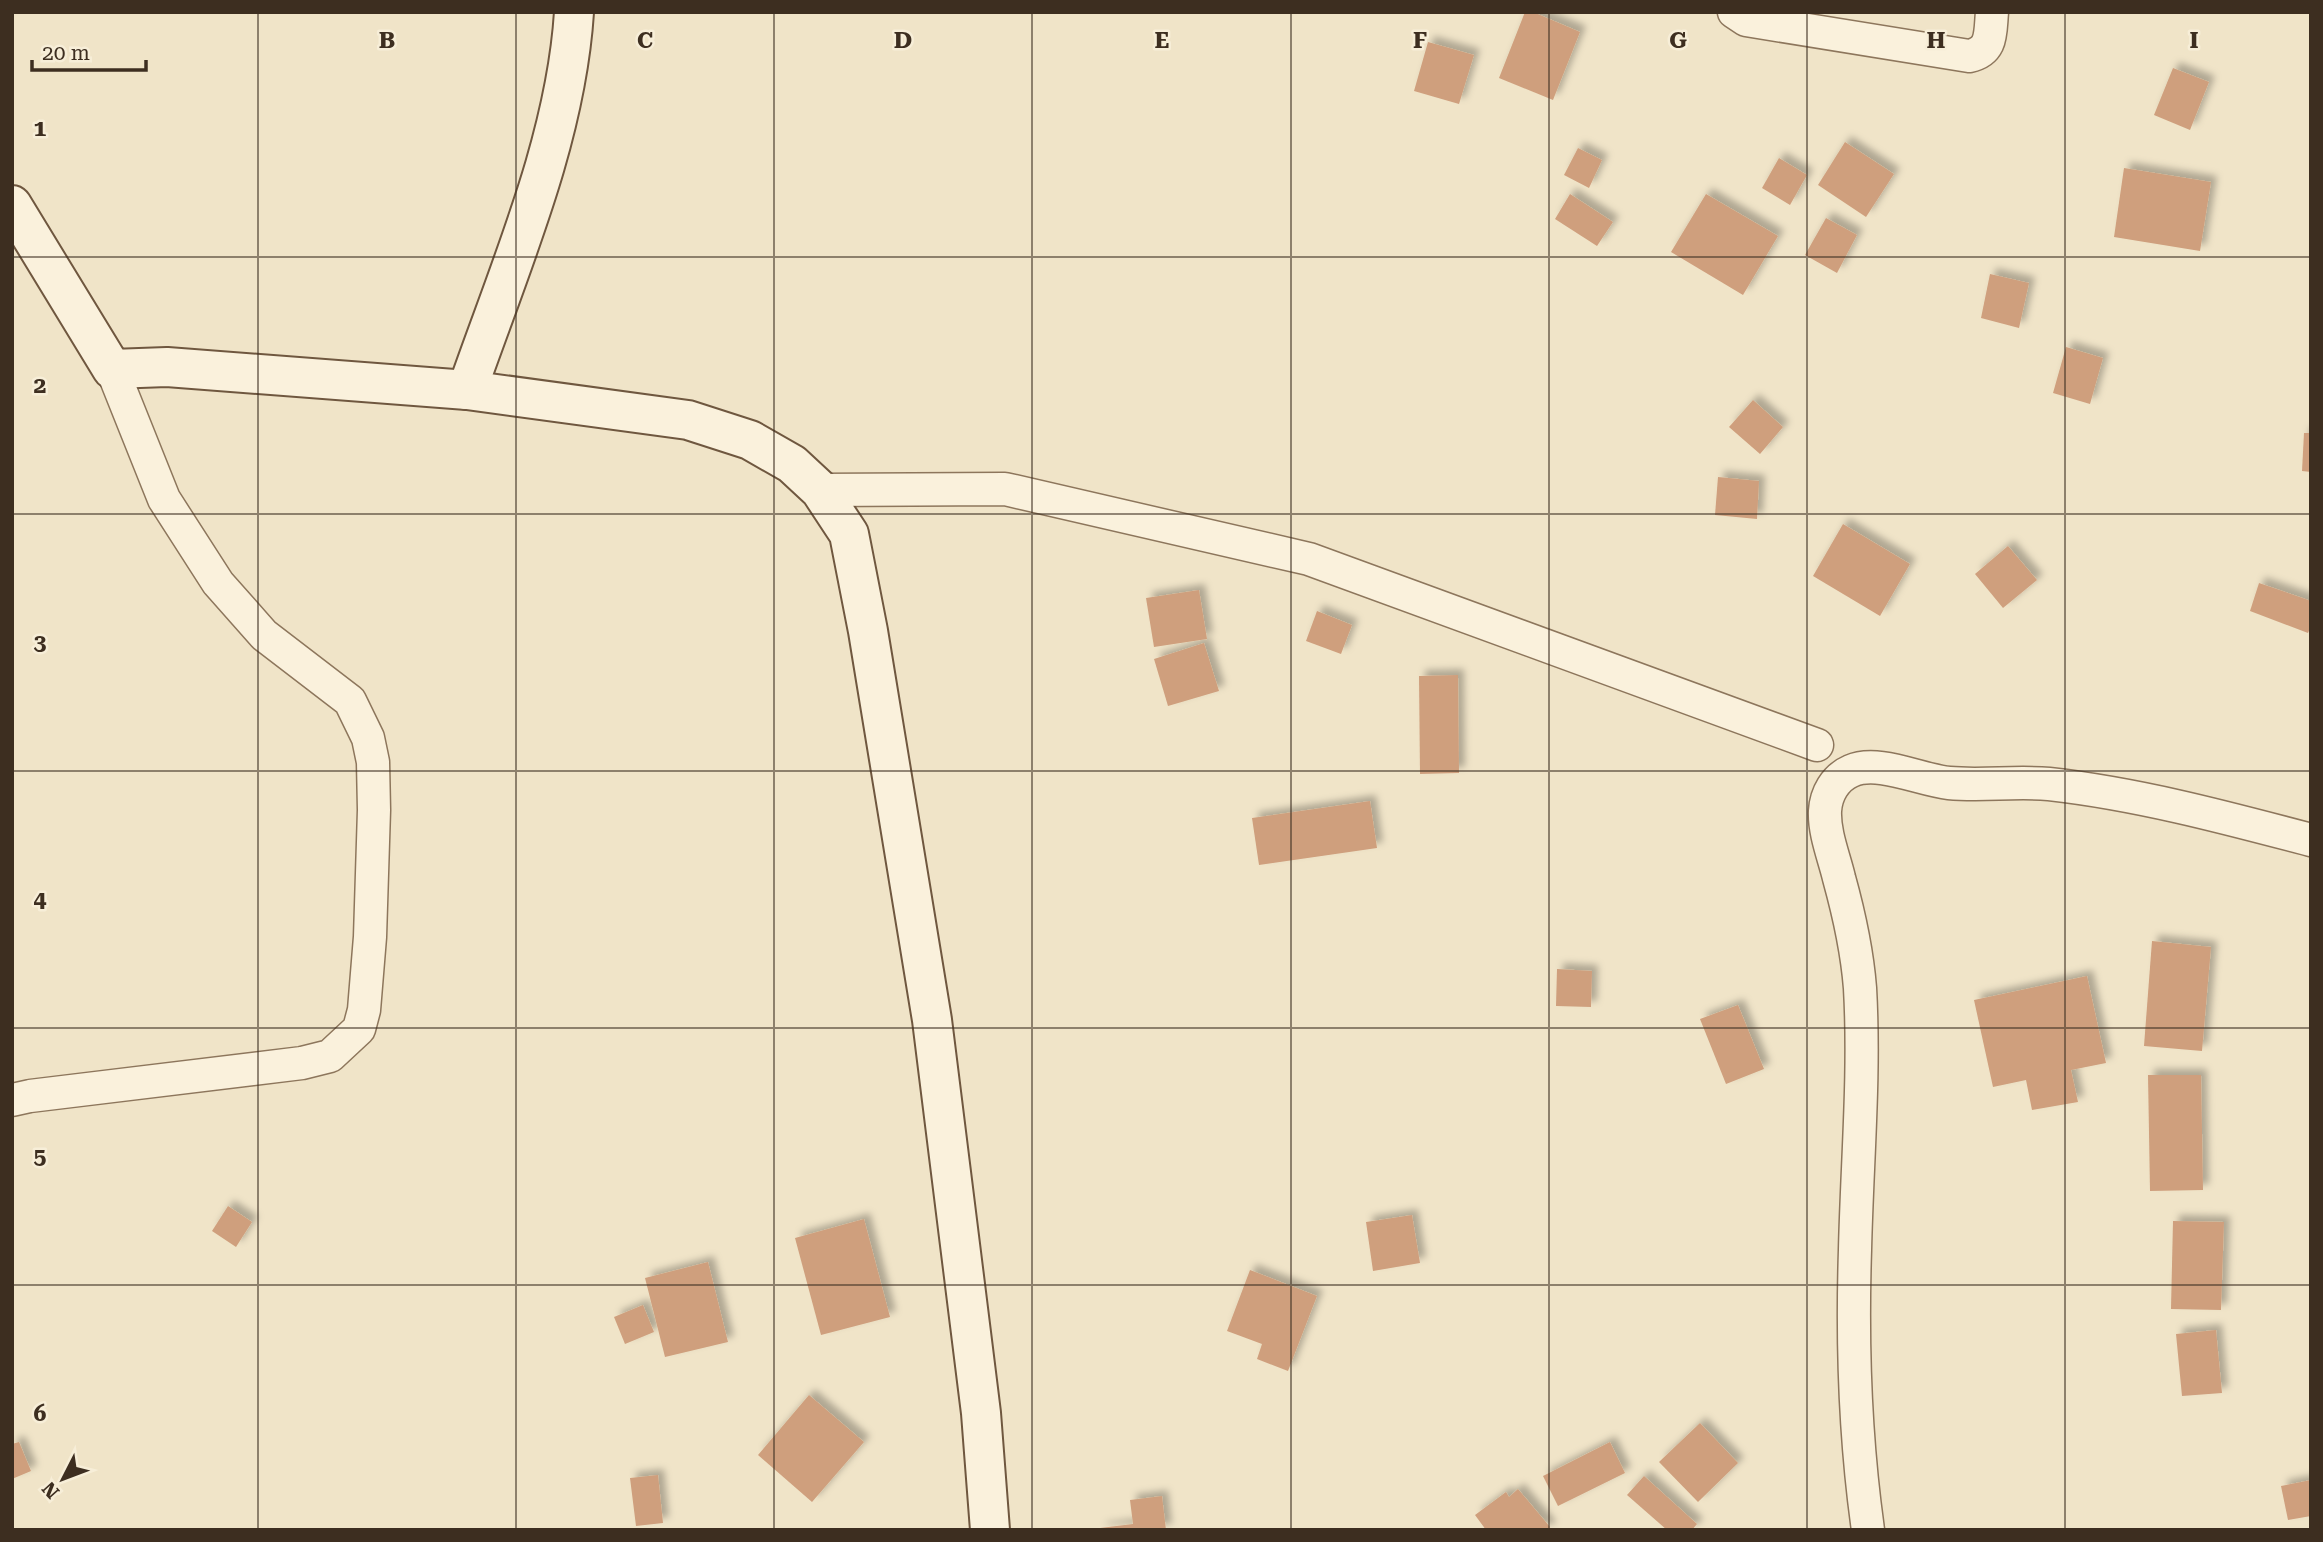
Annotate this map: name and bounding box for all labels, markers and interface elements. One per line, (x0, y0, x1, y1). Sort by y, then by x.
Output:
text: B (379, 27, 395, 54)
text: C (637, 27, 653, 54)
text: D (894, 27, 912, 54)
text: E (1155, 27, 1169, 54)
text: F (1413, 27, 1427, 54)
text: G (1669, 27, 1687, 54)
text: H (1927, 27, 1946, 54)
text: I (2189, 27, 2199, 54)
scale bar (32, 28, 145, 72)
text: 20 m (42, 41, 90, 65)
text: 1 (34, 115, 47, 142)
text: 2 (34, 372, 46, 399)
text: 3 (34, 629, 47, 656)
text: 4 (34, 886, 47, 913)
text: 5 (34, 1143, 47, 1170)
text: 6 (34, 1400, 47, 1427)
north arrow (28, 1444, 98, 1514)
text: N (37, 1477, 64, 1503)

